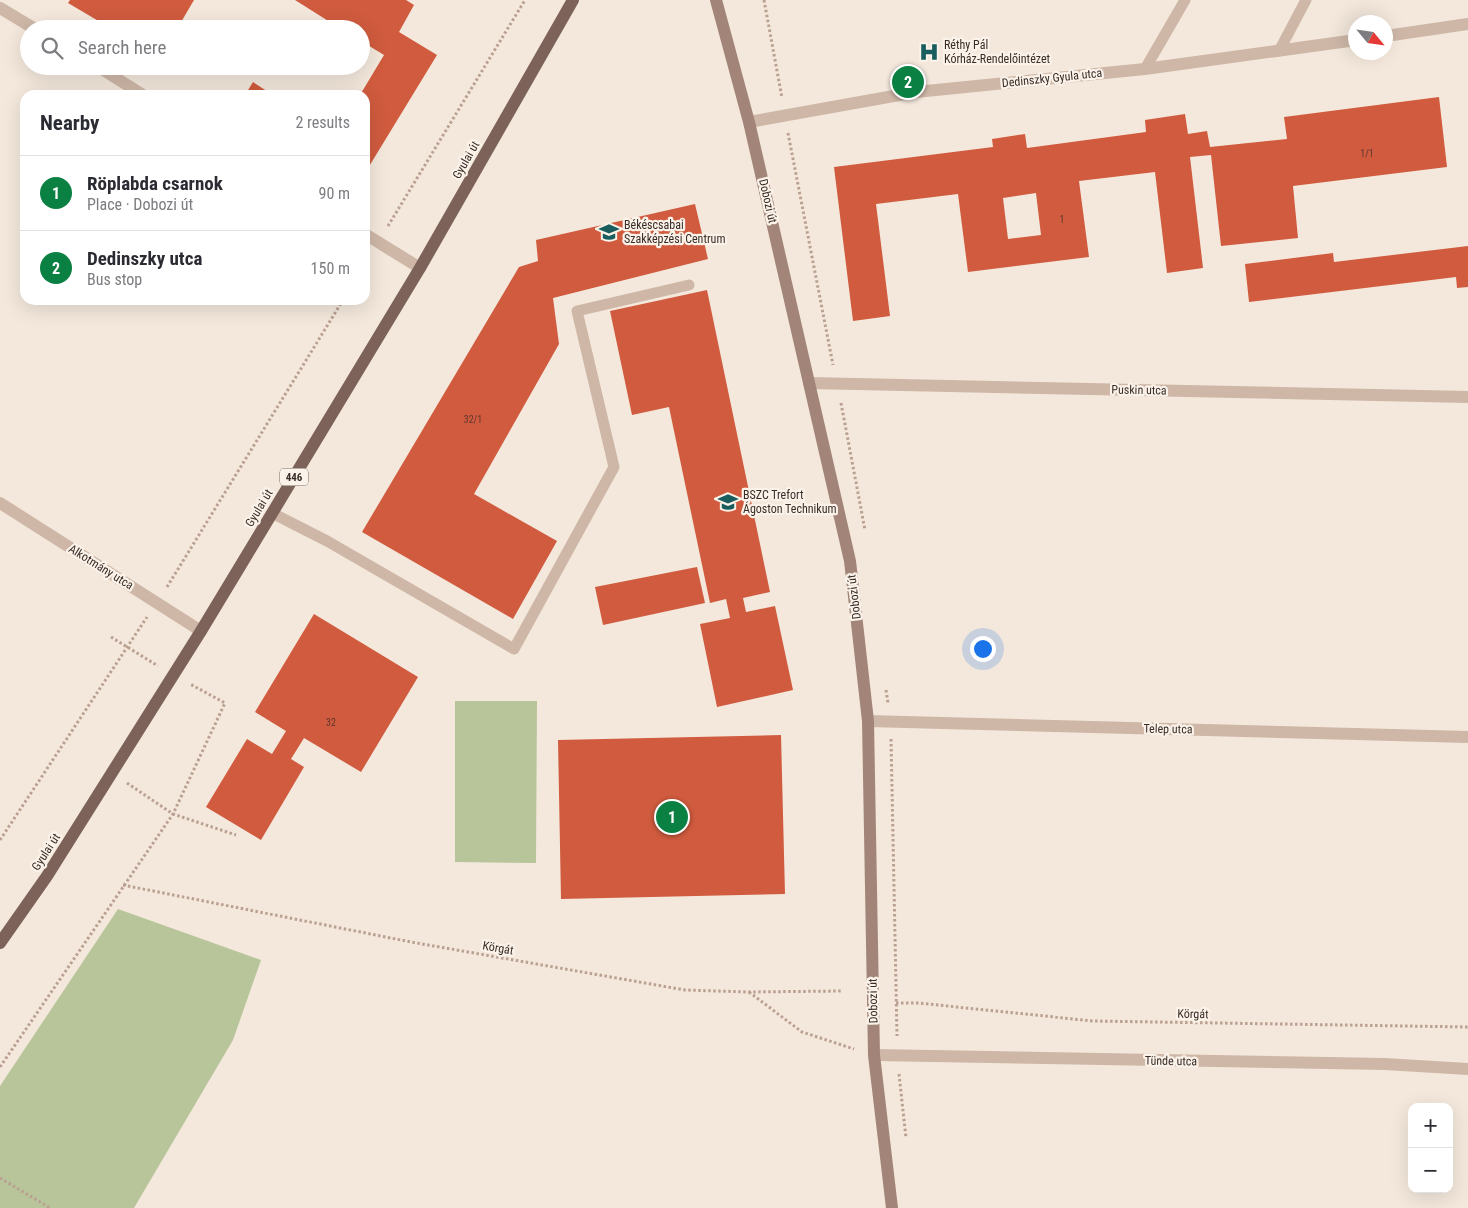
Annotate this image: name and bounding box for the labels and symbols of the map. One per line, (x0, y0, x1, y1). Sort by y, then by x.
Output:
north arrow (1348, 15, 1393, 60)
place label: Réthy Pál Kórház-Rendelőintézet (944, 38, 1051, 66)
hospital icon: Réthy Pál Kórház-Rendelőintézet (918, 41, 940, 63)
pin: 2 (892, 63, 924, 101)
street label: Dedinszky Gyula utca (1001, 66, 1103, 90)
street label: Gyulai út (450, 138, 483, 181)
house number: 1/1 (1360, 148, 1374, 159)
street label: Dobozi út (756, 178, 780, 225)
house number: 1 (1060, 214, 1064, 225)
place label: Békéscsabai Szakképzési Centrum (624, 218, 725, 246)
school or university icon: Békéscsabai Szakképzési Centrum (598, 221, 620, 243)
street label: Puskin utca (1111, 383, 1167, 397)
house number: 32/1 (464, 414, 482, 425)
road number: 446 (280, 468, 308, 486)
street label: Gyulai út (242, 486, 276, 529)
place label: BSZC Trefort Ágoston Technikum (743, 488, 837, 516)
school or university icon: BSZC Trefort Ágoston Technikum (717, 491, 739, 513)
street label: Alkotmány utca (66, 542, 136, 593)
street label: Dobozi út (844, 573, 864, 620)
your location (970, 636, 996, 662)
house number: 32 (326, 717, 336, 728)
street label: Telep utca (1143, 722, 1193, 736)
pin: 1 (656, 798, 688, 836)
street label: Gyulai út (29, 831, 63, 873)
street label: Körgát (481, 938, 515, 958)
street label: Dobozi út (866, 978, 880, 1024)
street label: Körgát (1177, 1007, 1209, 1021)
street label: Tünde utca (1145, 1054, 1198, 1068)

